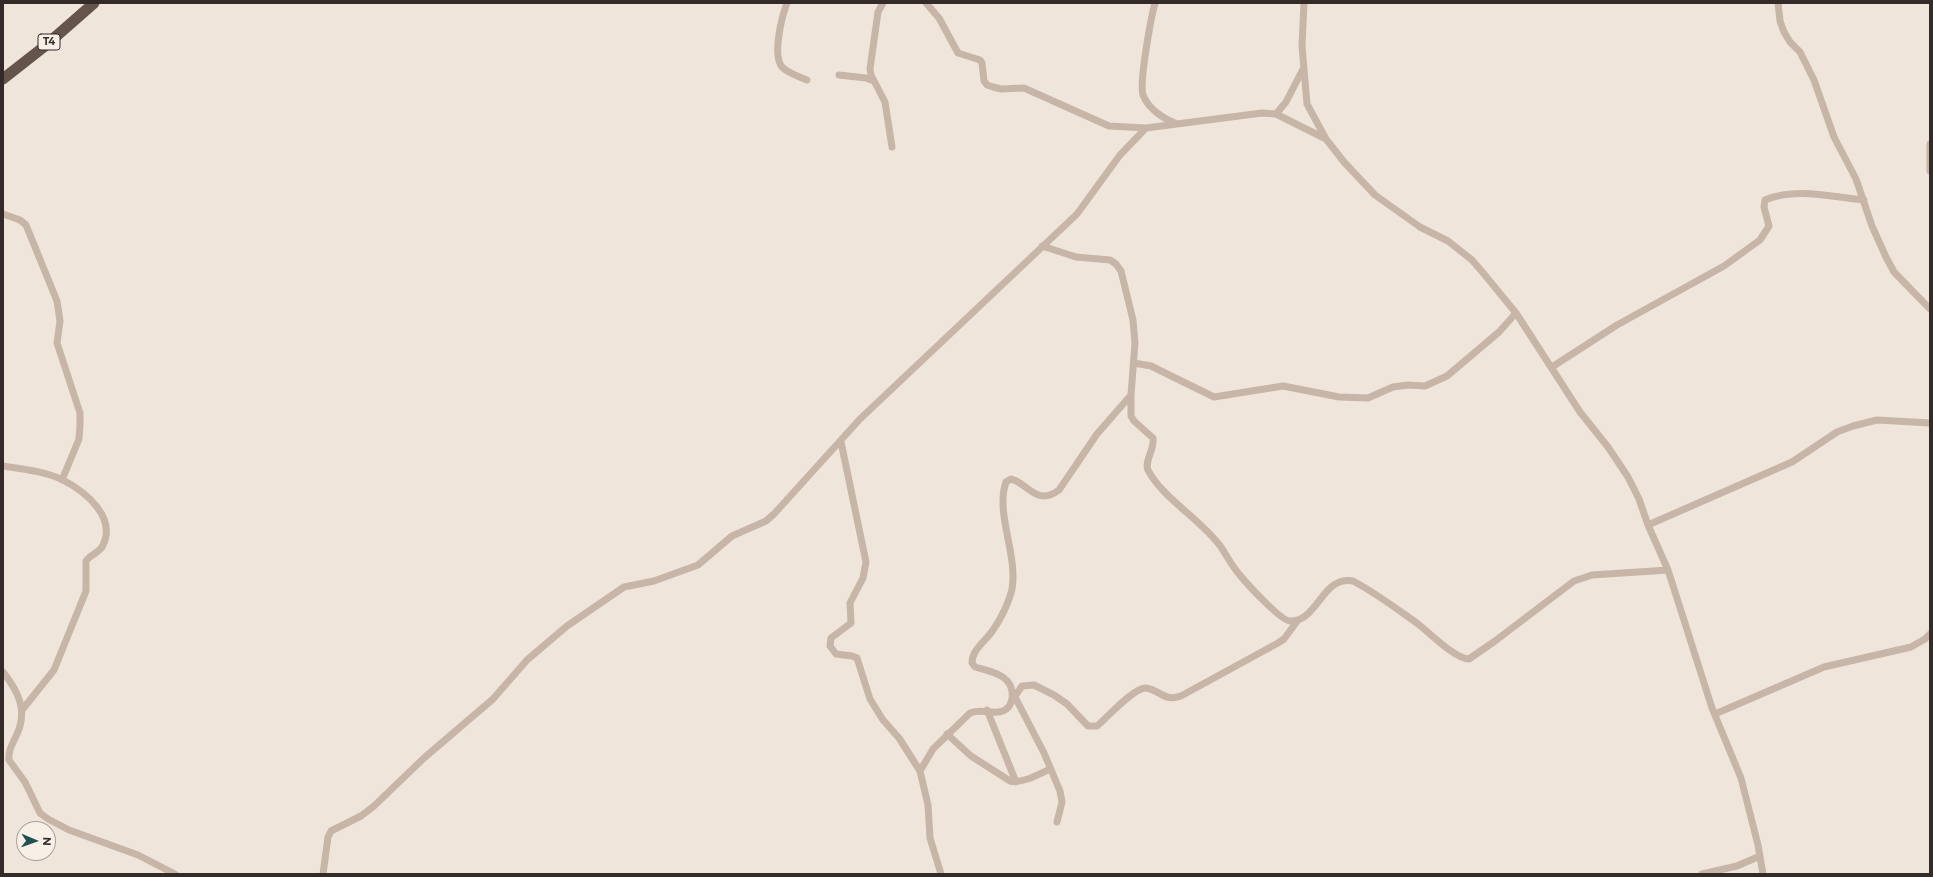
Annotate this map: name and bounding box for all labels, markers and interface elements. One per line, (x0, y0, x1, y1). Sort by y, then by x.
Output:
road number: T4 (38, 34, 60, 50)
north arrow (16, 821, 56, 861)
text: N (40, 837, 54, 846)

